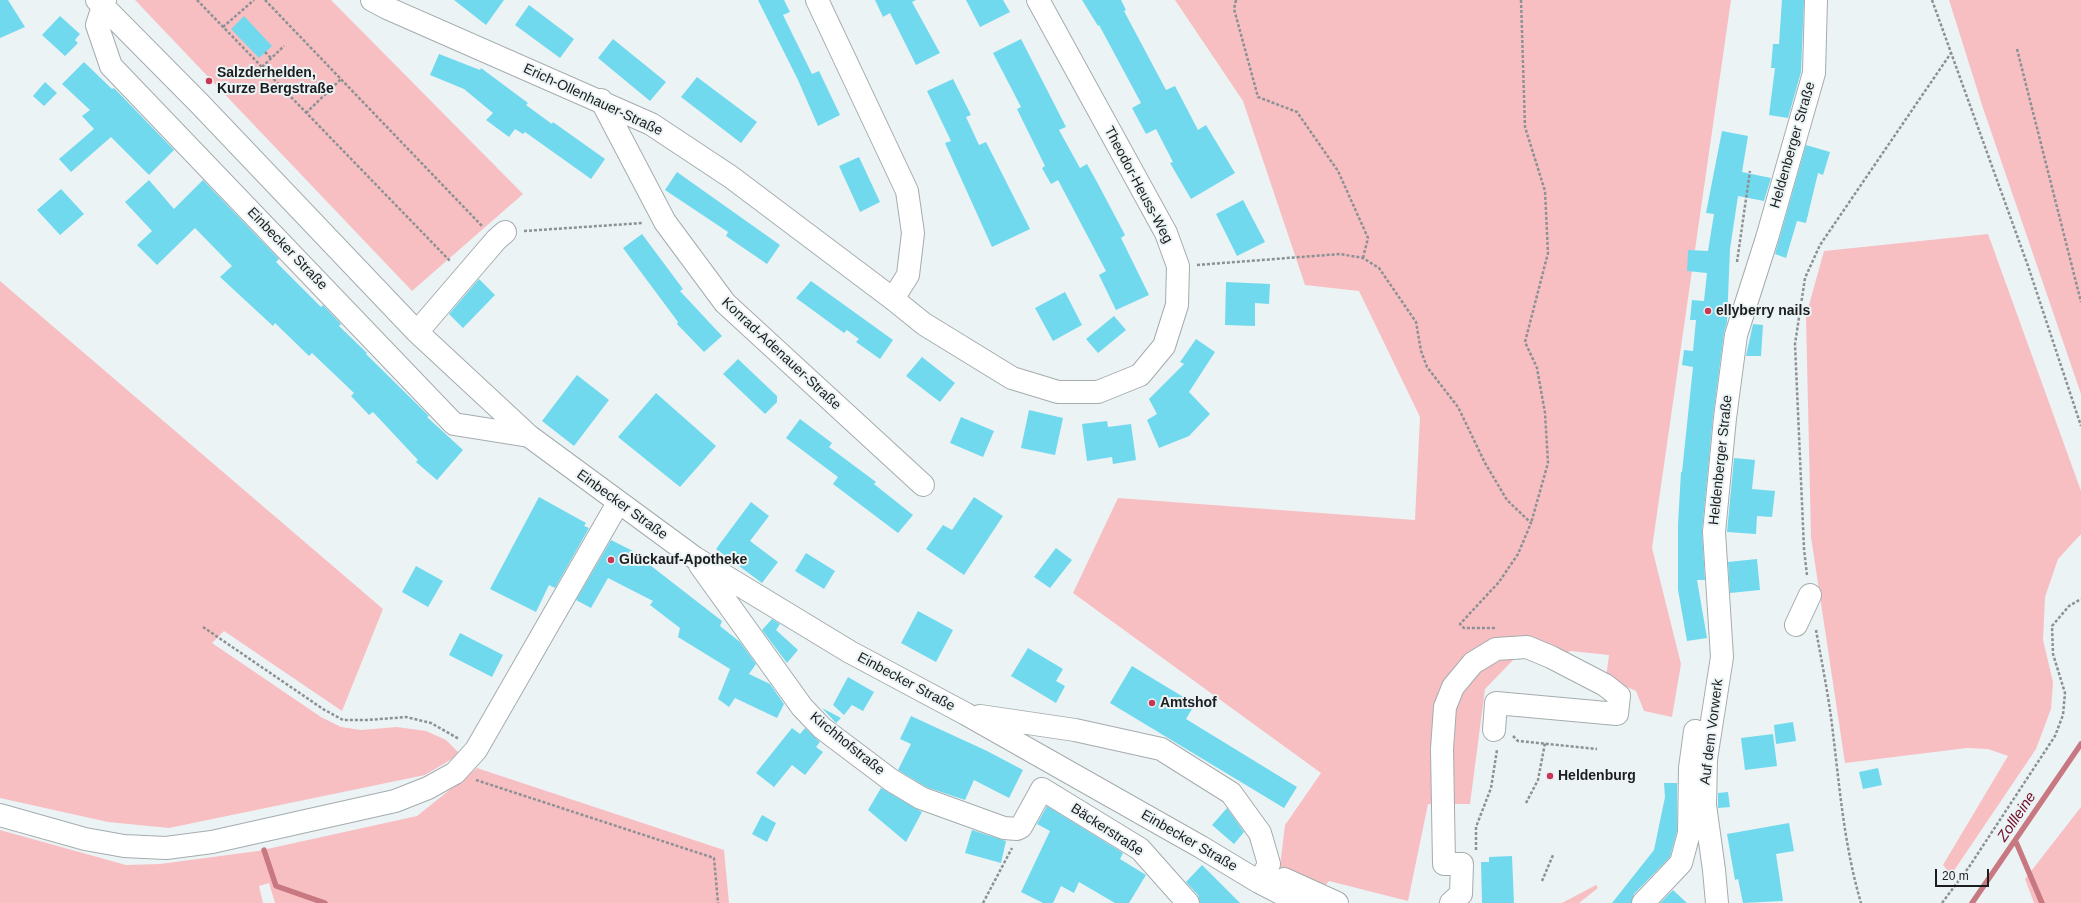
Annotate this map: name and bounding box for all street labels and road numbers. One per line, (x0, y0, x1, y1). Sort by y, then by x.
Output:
street label: Erich-Ollenhauer-Straße (521, 60, 665, 140)
street label: Heldenberger Straße (1767, 80, 1819, 210)
street label: Theodor-Heuss-Weg (1100, 124, 1176, 246)
street label: Einbecker Straße (243, 204, 331, 294)
street label: Konrad-Adenauer-Straße (718, 294, 844, 414)
street label: Heldenberger Straße (1706, 394, 1736, 526)
street label: Einbecker Straße (573, 466, 671, 544)
street label: Einbecker Straße (854, 649, 958, 715)
street label: Auf dem Vorwerk (1697, 678, 1727, 786)
street label: Kirchhofstraße (806, 709, 888, 779)
street label: Bäckerstraße (1068, 800, 1146, 860)
street label: Einbecker Straße (1138, 807, 1240, 875)

